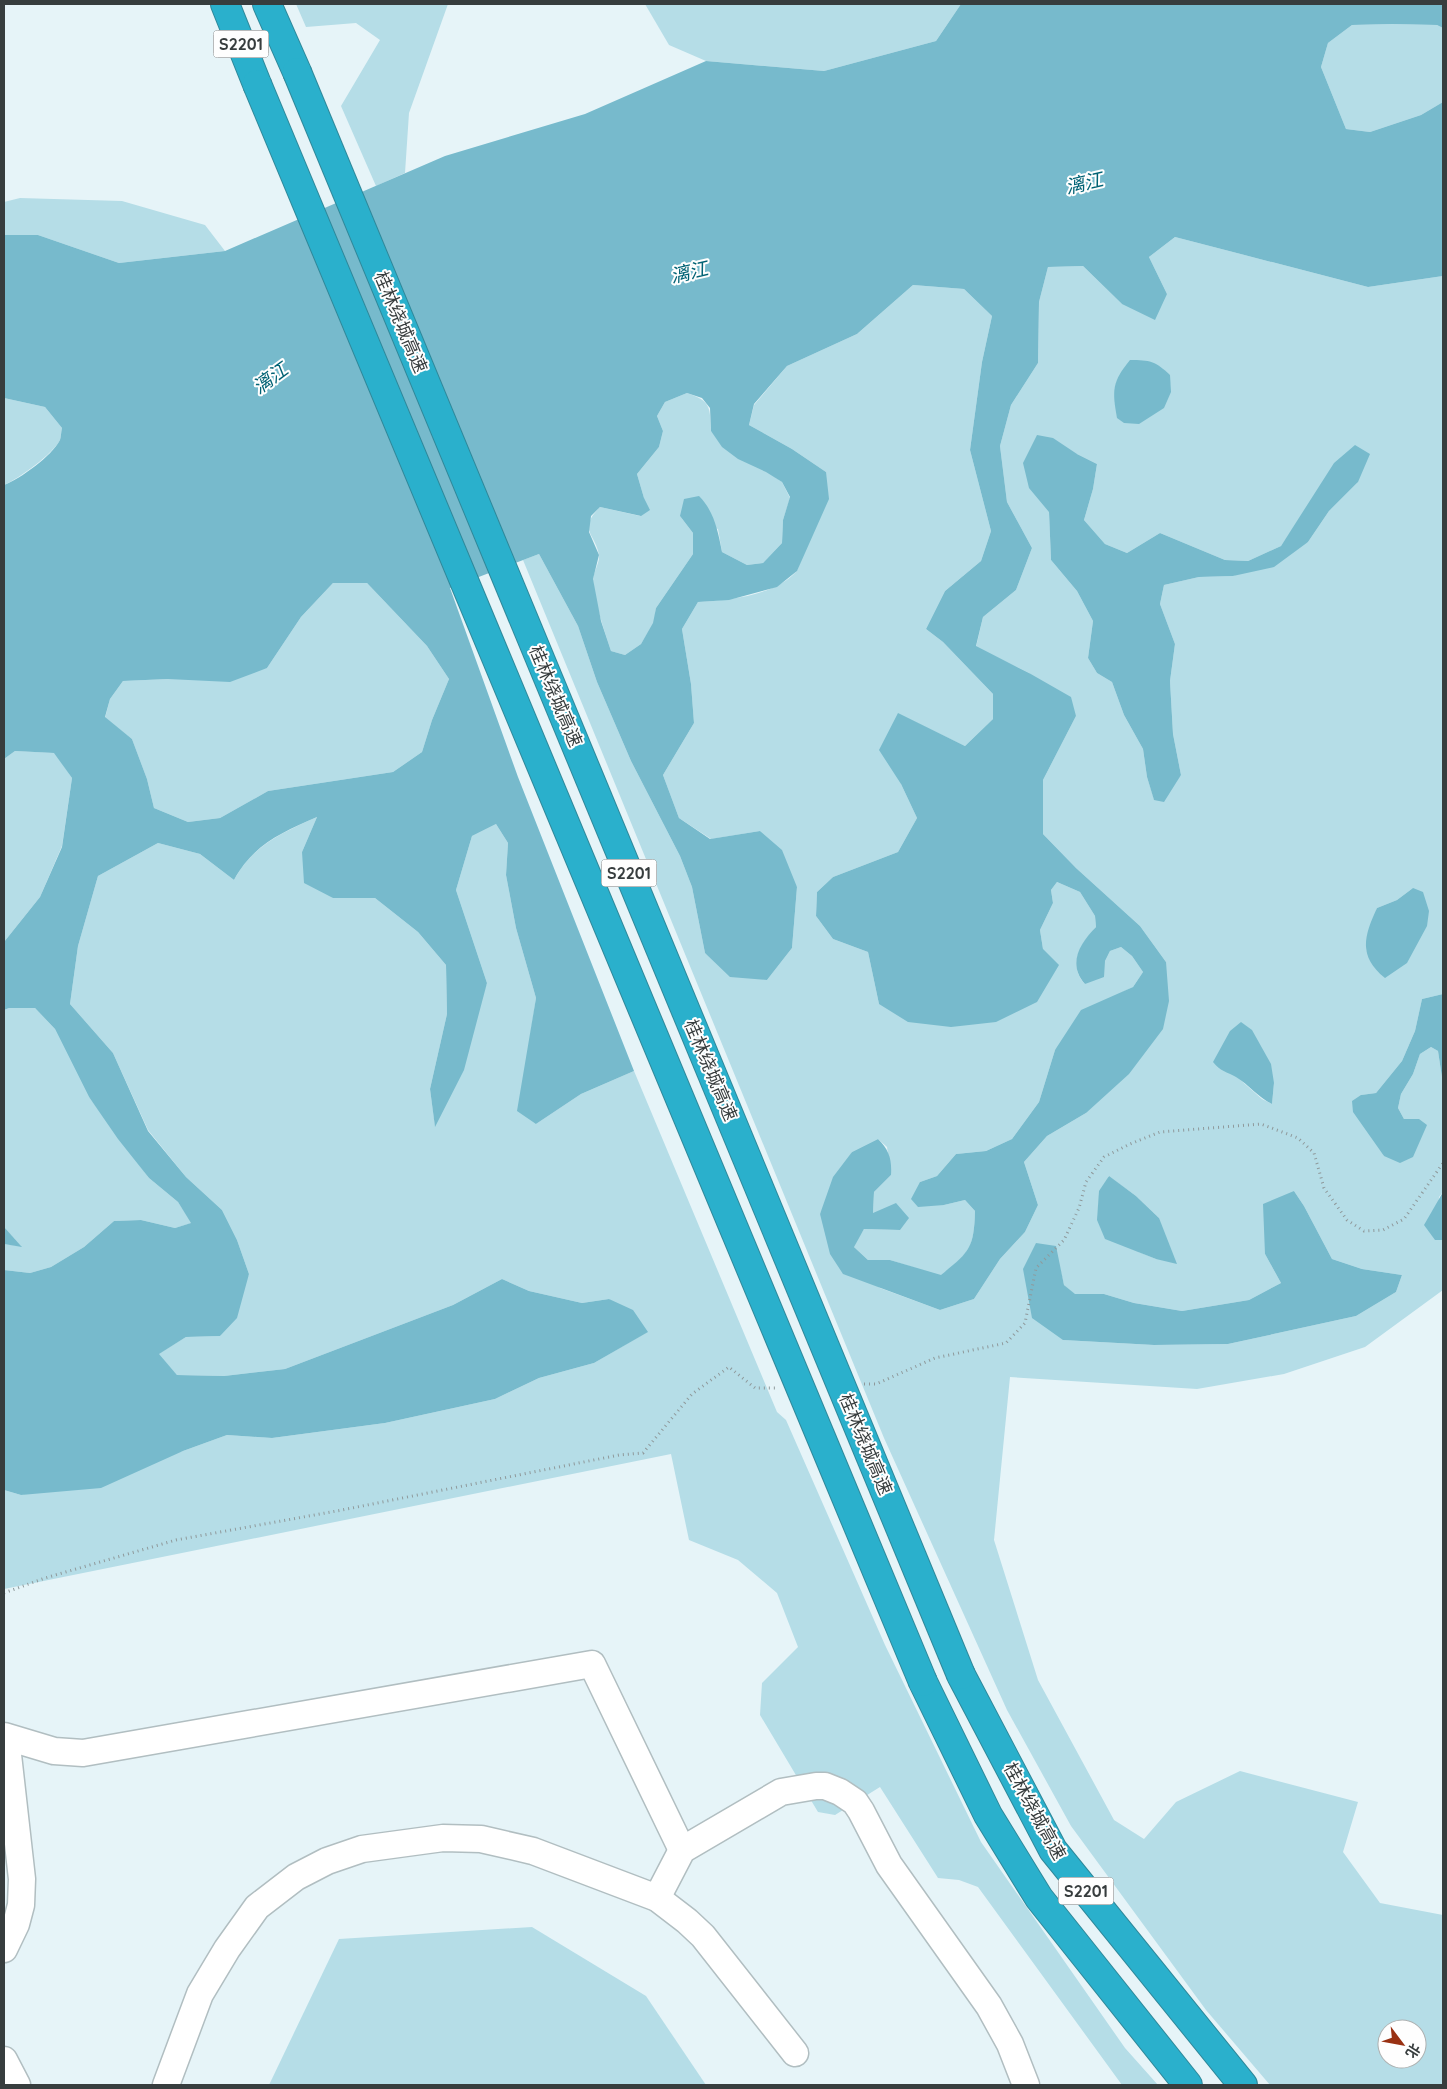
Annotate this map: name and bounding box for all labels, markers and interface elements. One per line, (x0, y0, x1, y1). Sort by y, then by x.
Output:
road number: S2201 (214, 31, 268, 58)
water label: 漓江 (1063, 167, 1107, 199)
water label: 漓江 (668, 256, 712, 288)
street label: 桂林绕城高速 (369, 268, 433, 376)
water label: 漓江 (248, 356, 294, 399)
street label: 桂林绕城高速 (524, 642, 588, 750)
road number: S2201 (602, 860, 656, 886)
street label: 桂林绕城高速 (679, 1016, 743, 1124)
street label: 桂林绕城高速 (834, 1390, 898, 1498)
street label: 桂林绕城高速 (999, 1758, 1071, 1864)
road number: S2201 (1058, 1878, 1114, 1904)
north arrow (1377, 2019, 1427, 2069)
text: 北 (1402, 2040, 1424, 2062)

